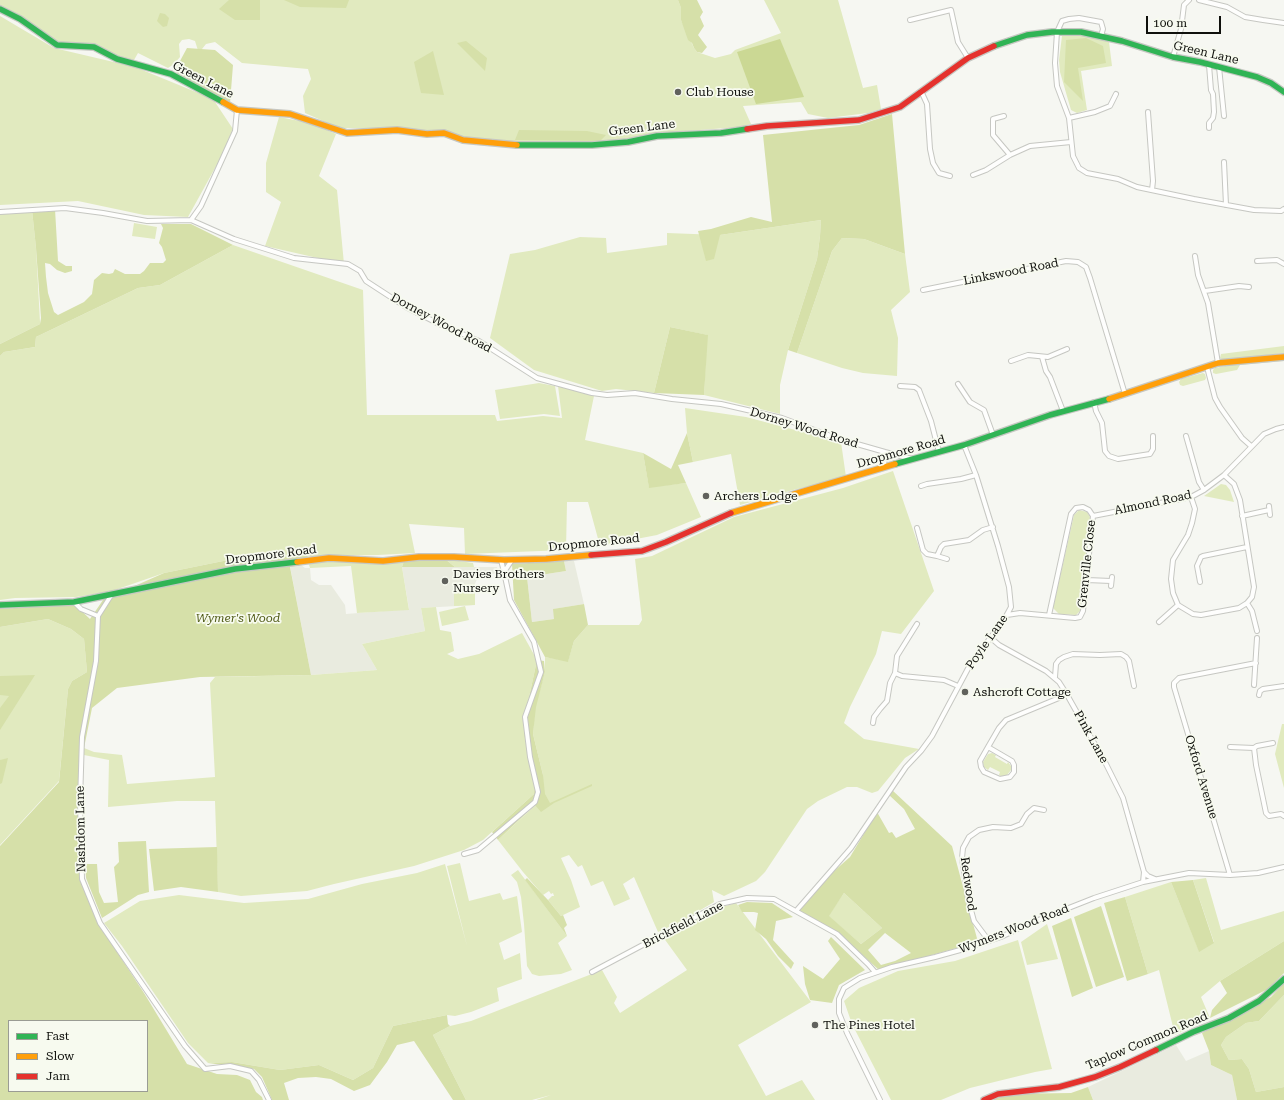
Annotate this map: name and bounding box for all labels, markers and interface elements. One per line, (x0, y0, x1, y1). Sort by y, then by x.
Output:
scale bar (1148, 8, 1223, 34)
text: 100 m (1153, 16, 1187, 30)
street label: Green Lane (1172, 38, 1240, 68)
street label: Green Lane (170, 58, 236, 102)
place label: Club House (686, 85, 754, 99)
marker: Club House (673, 87, 683, 97)
street label: Green Lane (608, 117, 676, 139)
street label: Linkswood Road (962, 256, 1060, 288)
street label: Dorney Wood Road (388, 290, 494, 356)
street label: Dorney Wood Road (748, 405, 860, 451)
street label: Dropmore Road (855, 432, 947, 472)
street label: Almond Road (1113, 488, 1193, 518)
place label: Archers Lodge (714, 489, 798, 503)
marker: Archers Lodge (701, 491, 711, 501)
street label: Grenville Close (1075, 519, 1099, 609)
street label: Dropmore Road (548, 531, 640, 555)
street label: Dropmore Road (225, 542, 317, 568)
place label: Davies Brothers Nursery (453, 567, 544, 595)
marker: Davies Brothers Nursery (440, 576, 450, 586)
park label: Wymer's Wood (196, 611, 280, 625)
street label: Poyle Lane (963, 612, 1011, 672)
place label: Ashcroft Cottage (973, 685, 1071, 699)
marker: Ashcroft Cottage (960, 687, 970, 697)
street label: Pink Lane (1071, 708, 1111, 766)
street label: Oxford Avenue (1181, 733, 1221, 821)
street label: Nashdom Lane (73, 785, 89, 873)
street label: Redwood (957, 856, 979, 912)
street label: Brickfield Lane (640, 899, 726, 951)
street label: Wymers Wood Road (957, 901, 1071, 957)
street label: Taplow Common Road (1084, 1009, 1210, 1073)
place label: The Pines Hotel (823, 1018, 915, 1032)
legend (8, 1020, 148, 1092)
marker: The Pines Hotel (810, 1020, 820, 1030)
text: Fast (46, 1029, 69, 1043)
text: Slow (46, 1049, 74, 1063)
text: Jam (46, 1069, 70, 1083)

